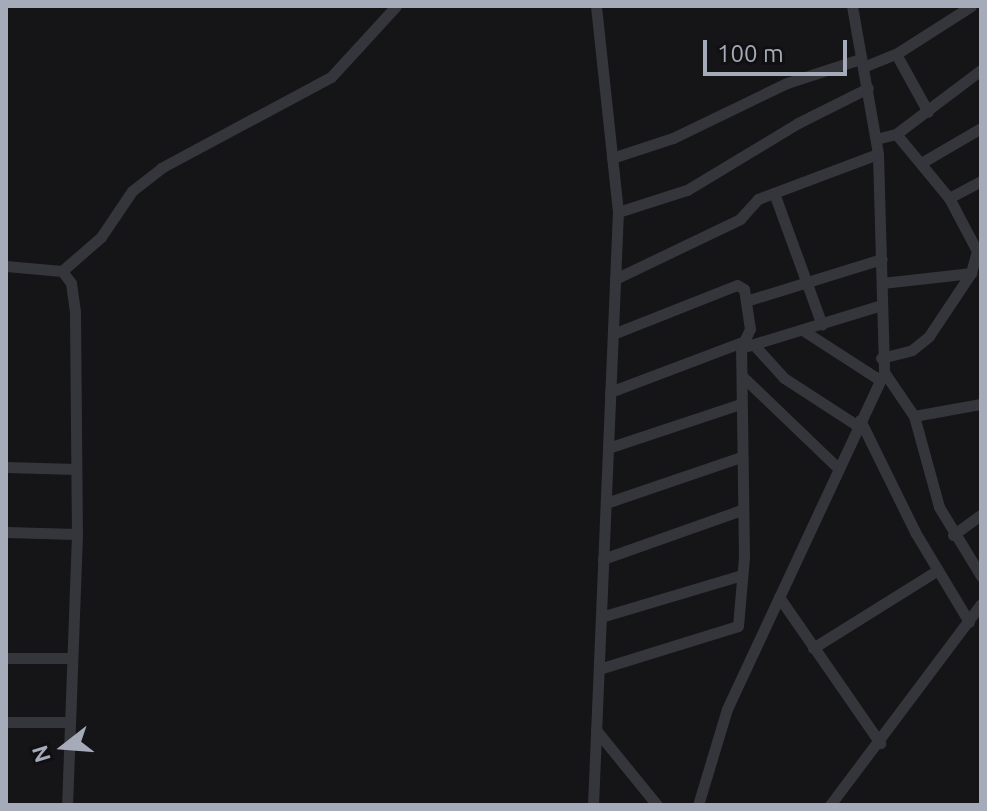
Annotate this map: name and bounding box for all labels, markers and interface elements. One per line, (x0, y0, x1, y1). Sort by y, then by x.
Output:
scale bar (707, 24, 851, 74)
text: 100 m (717, 40, 784, 67)
north arrow (24, 707, 104, 787)
text: N (26, 743, 55, 766)

